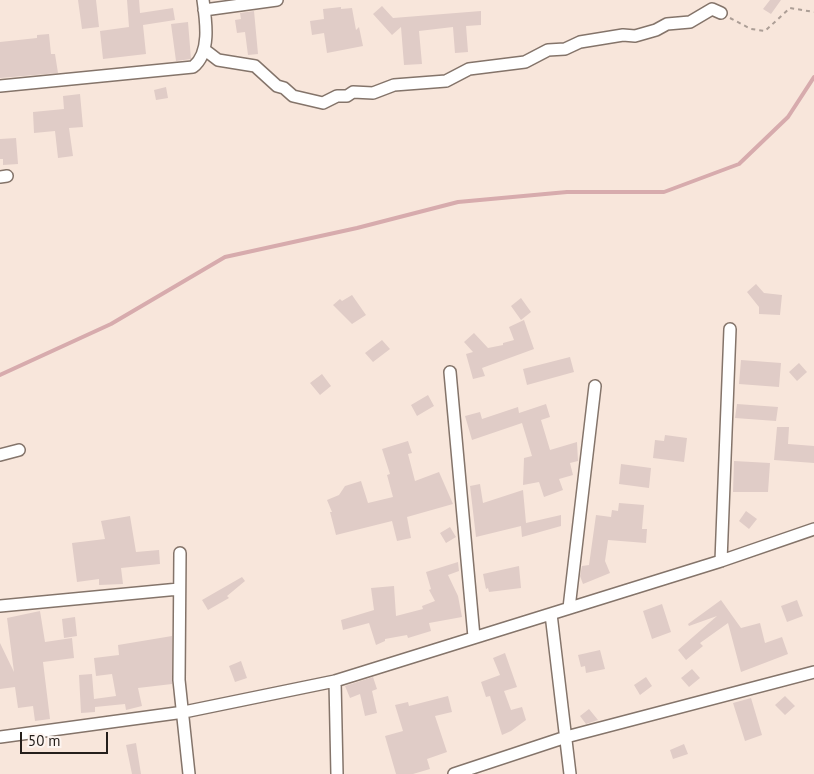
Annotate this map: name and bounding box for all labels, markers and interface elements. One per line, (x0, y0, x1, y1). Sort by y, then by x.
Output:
scale bar (22, 722, 110, 754)
text: 50 m (28, 731, 61, 750)

